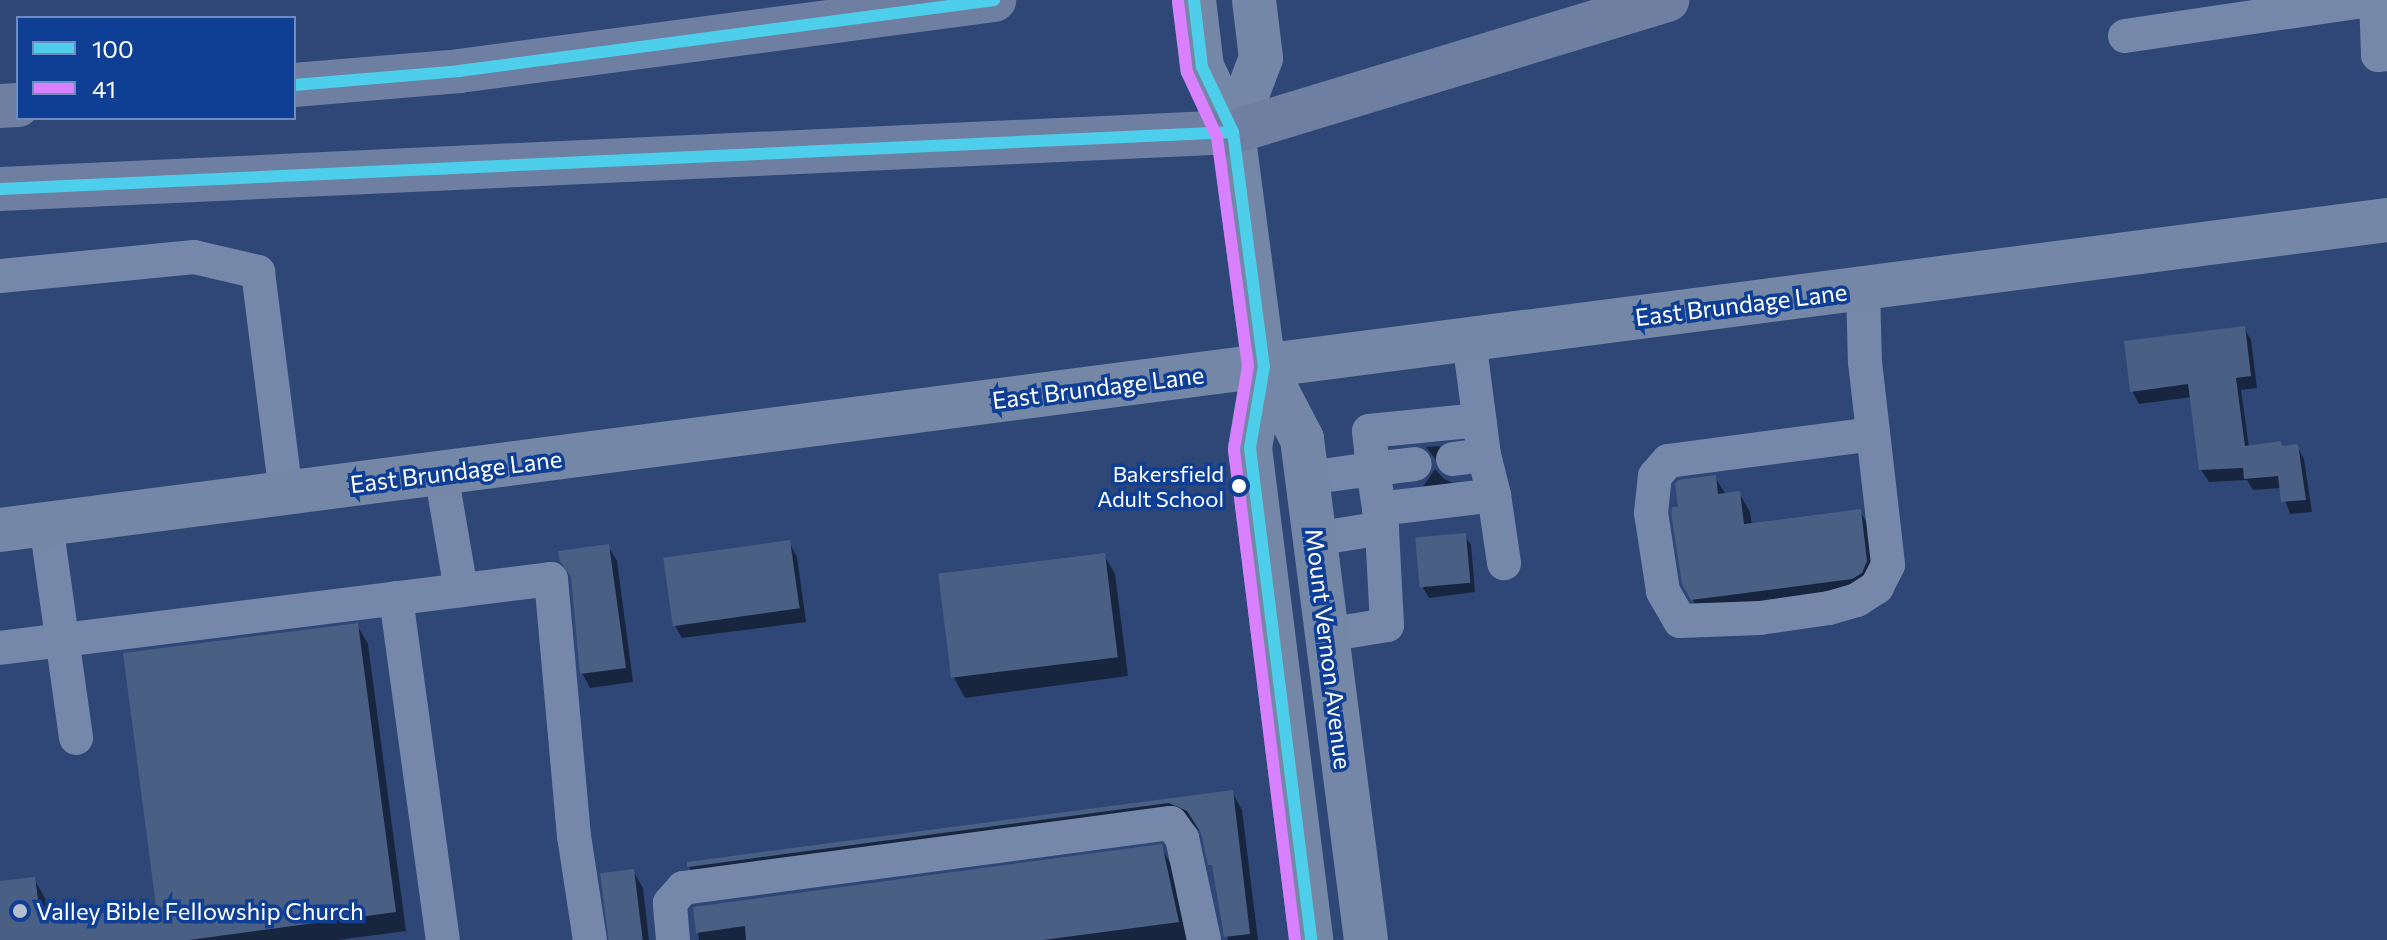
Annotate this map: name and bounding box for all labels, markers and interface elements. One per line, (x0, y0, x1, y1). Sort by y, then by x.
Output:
legend (16, 16, 296, 120)
text: 100 (92, 34, 134, 63)
text: 41 (92, 74, 116, 103)
street label: East Brundage Lane (1633, 277, 1849, 331)
street label: East Brundage Lane (990, 360, 1206, 414)
street label: East Brundage Lane (348, 444, 564, 498)
place label: Bakersfield Adult School (1097, 460, 1224, 512)
marker: Bakersfield Adult School (1231, 478, 1247, 494)
street label: Mount Vernon Avenue (1300, 527, 1358, 771)
place label: Valley Bible Fellowship Church (36, 897, 364, 925)
marker: Valley Bible Fellowship Church (11, 902, 29, 920)

